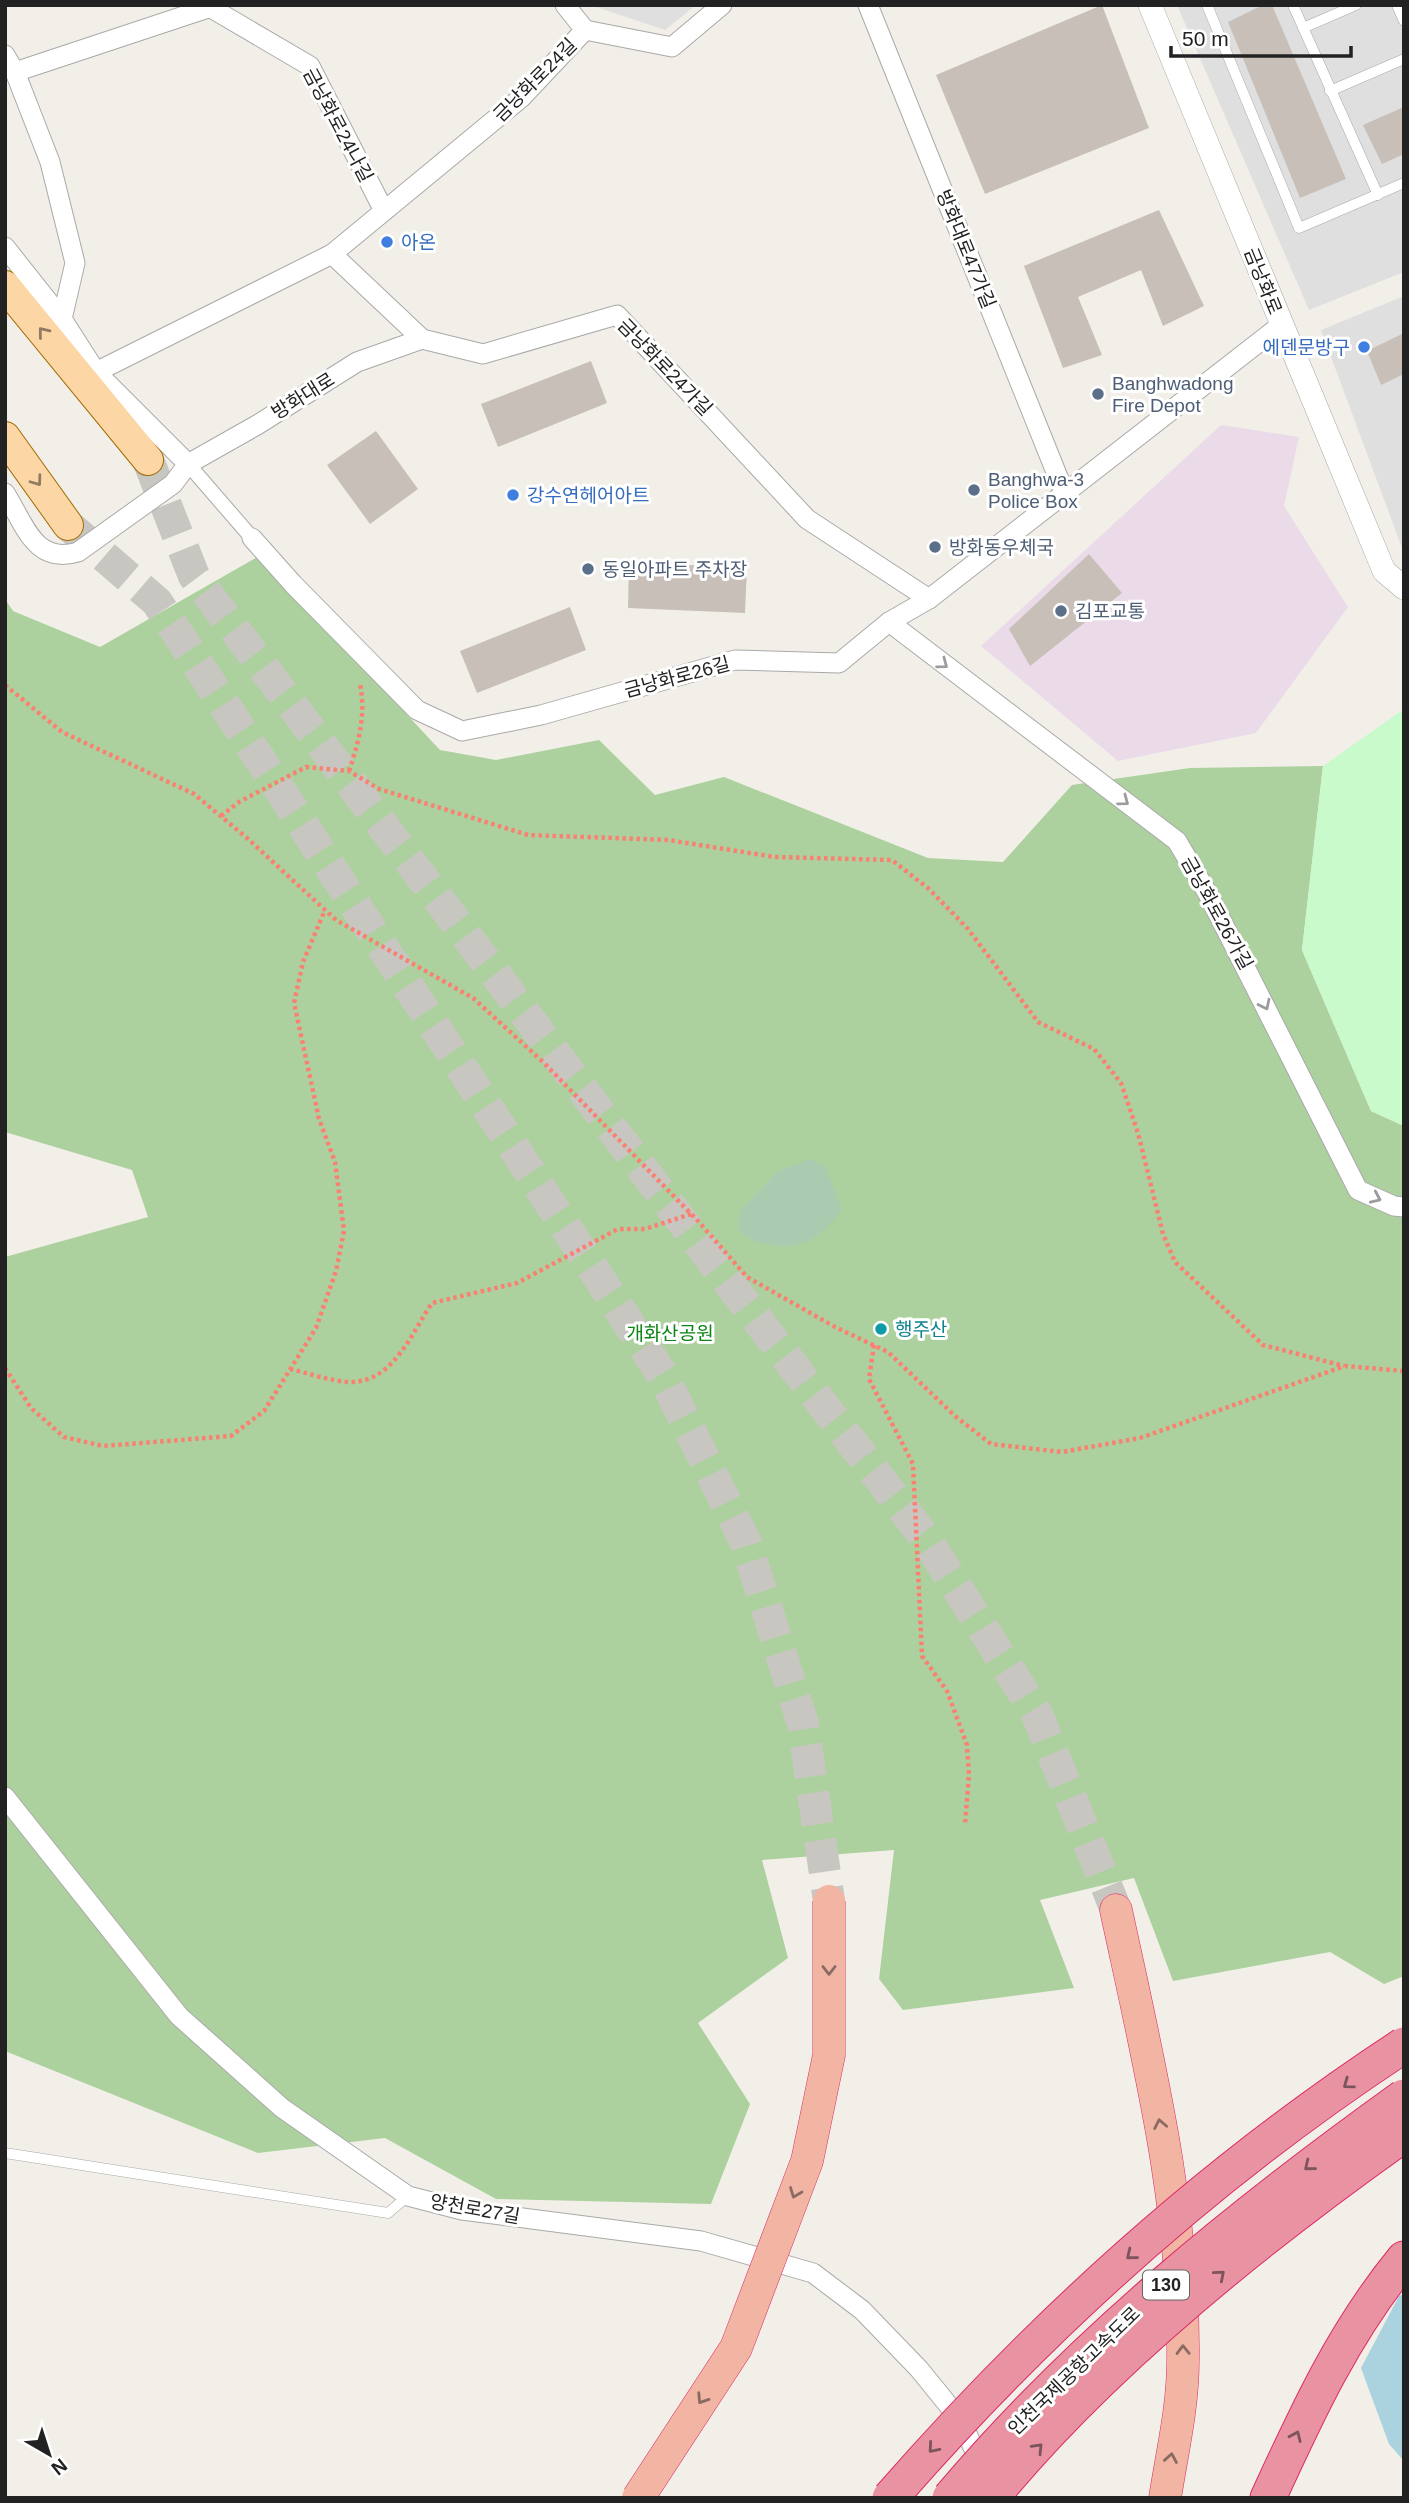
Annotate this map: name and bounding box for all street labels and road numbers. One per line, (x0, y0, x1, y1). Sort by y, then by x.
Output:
street label: 금낭화로24길 (489, 34, 581, 126)
street label: 금낭화로24나길 (299, 64, 377, 186)
street label: 방화대로47가길 (933, 187, 999, 311)
street label: 금낭화로 (1240, 245, 1286, 317)
street label: 금낭화로24가길 (614, 314, 716, 420)
street label: 방화대로 (268, 369, 338, 423)
street label: 금낭화로26길 (622, 653, 732, 701)
street label: 금낭화로26가길 (1177, 853, 1257, 973)
street label: 양천로27길 (428, 2191, 522, 2227)
road number: 130 (1143, 2270, 1189, 2300)
street label: 인천국제공항고속도로 (1004, 2303, 1144, 2439)

